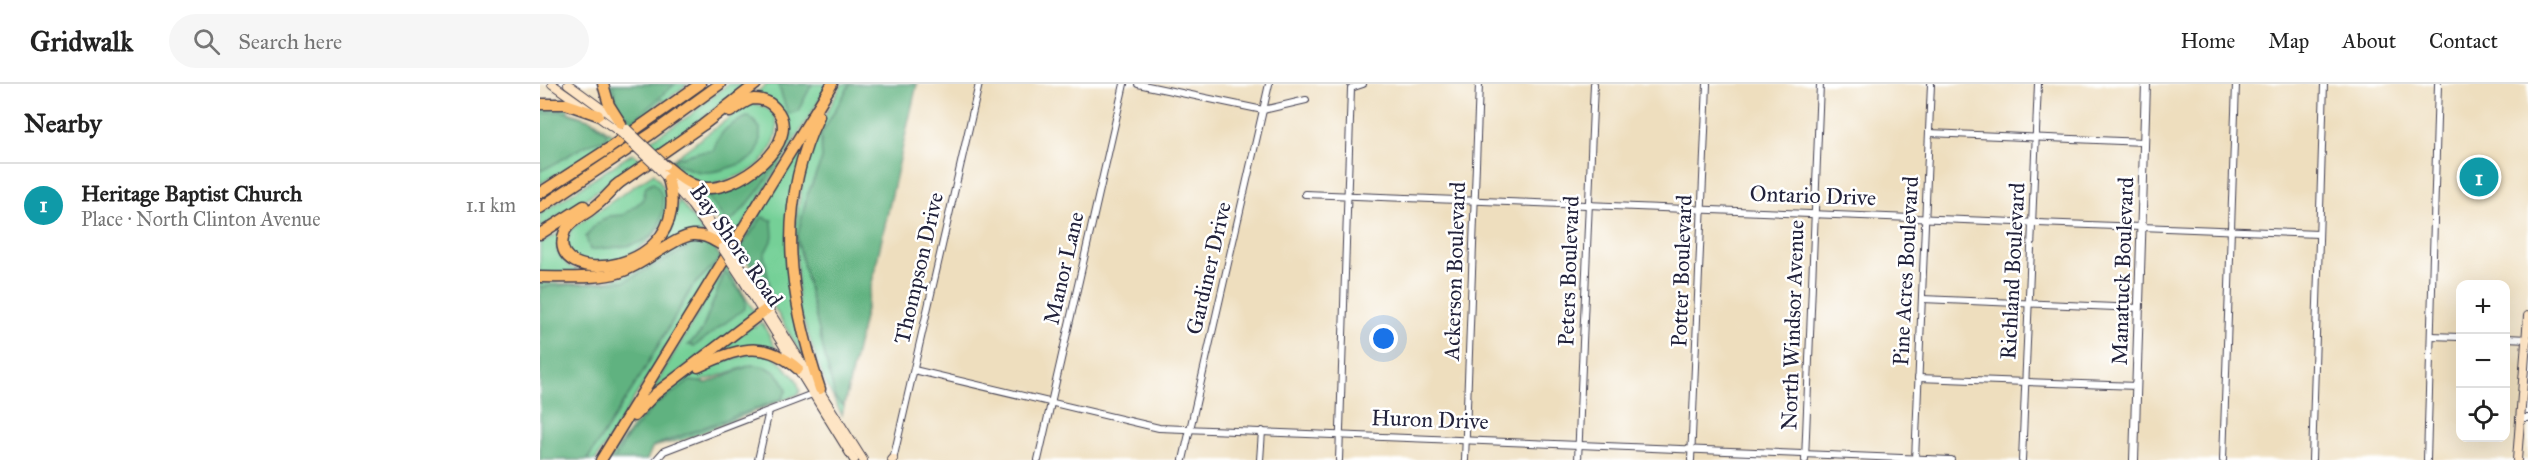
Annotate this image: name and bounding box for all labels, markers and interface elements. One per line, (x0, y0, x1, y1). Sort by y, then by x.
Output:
search box (169, 14, 589, 68)
text: Gridwalk (30, 24, 133, 59)
icon: search (190, 25, 223, 58)
text: Search here (238, 28, 342, 55)
text: Home (2180, 28, 2235, 54)
text: Map (2268, 28, 2309, 54)
text: About (2342, 28, 2396, 54)
text: Contact (2429, 28, 2498, 54)
text: Nearby (24, 107, 102, 139)
pin: 1 (2460, 154, 2498, 200)
street label: Pine Acres Boulevard (1887, 175, 1924, 367)
street label: Manatuck Boulevard (2106, 176, 2139, 366)
street label: Bay Shore Road (684, 179, 789, 312)
text: Heritage Baptist Church (81, 180, 302, 207)
street label: Ontario Drive (1749, 180, 1877, 211)
street label: Ackerson Boulevard (1438, 181, 1471, 362)
street label: Richland Boulevard (1994, 182, 2031, 360)
street label: Thompson Drive (888, 190, 949, 347)
text: 1 (40, 193, 47, 217)
text: 1.1 km (466, 193, 516, 217)
street label: Potter Boulevard (1665, 194, 1698, 348)
street label: Peters Boulevard (1552, 195, 1585, 347)
street label: Gardiner Drive (1180, 199, 1237, 337)
text: Place · North Clinton Avenue (81, 207, 321, 231)
street label: Manor Lane (1037, 209, 1090, 327)
street label: North Windsor Avenue (1775, 219, 1810, 431)
map controls (2456, 280, 2510, 442)
button: + (2456, 280, 2510, 334)
your location (1369, 324, 1398, 353)
button: − (2456, 334, 2510, 388)
button: locate (2456, 388, 2510, 442)
street label: Huron Drive (1371, 404, 1489, 435)

